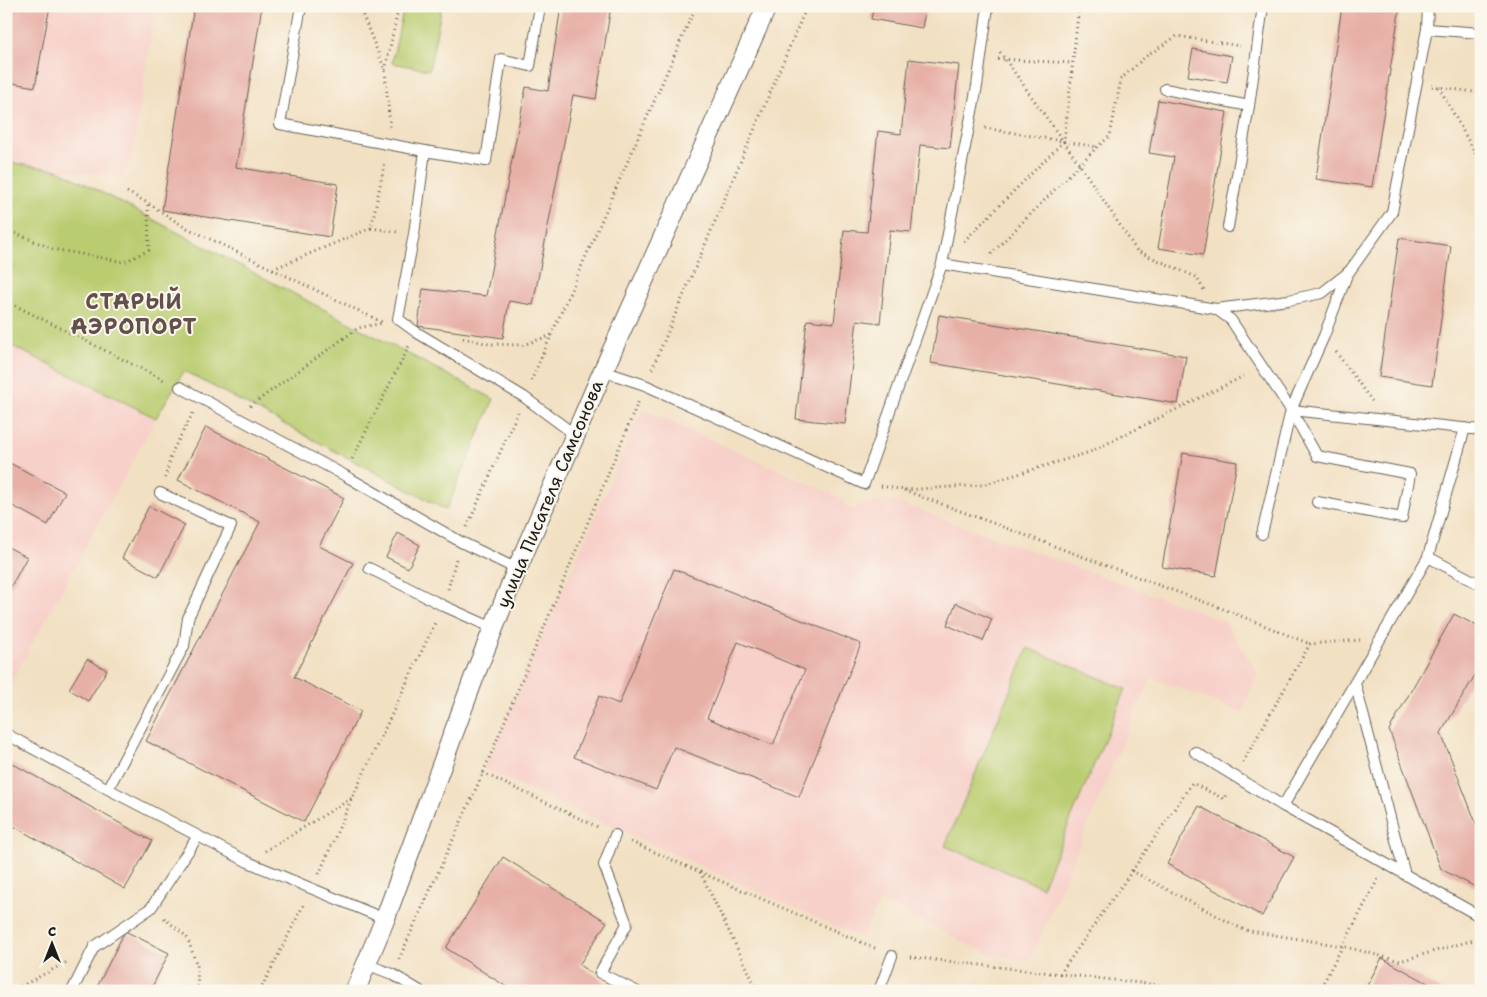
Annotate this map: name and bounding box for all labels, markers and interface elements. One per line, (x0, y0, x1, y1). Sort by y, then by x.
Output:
district label: СТАРЫЙ АЭРОПОРТ (71, 286, 197, 341)
street label: улица Писателя Самсонова (491, 376, 609, 612)
north arrow (28, 920, 78, 970)
text: С (48, 922, 56, 940)

